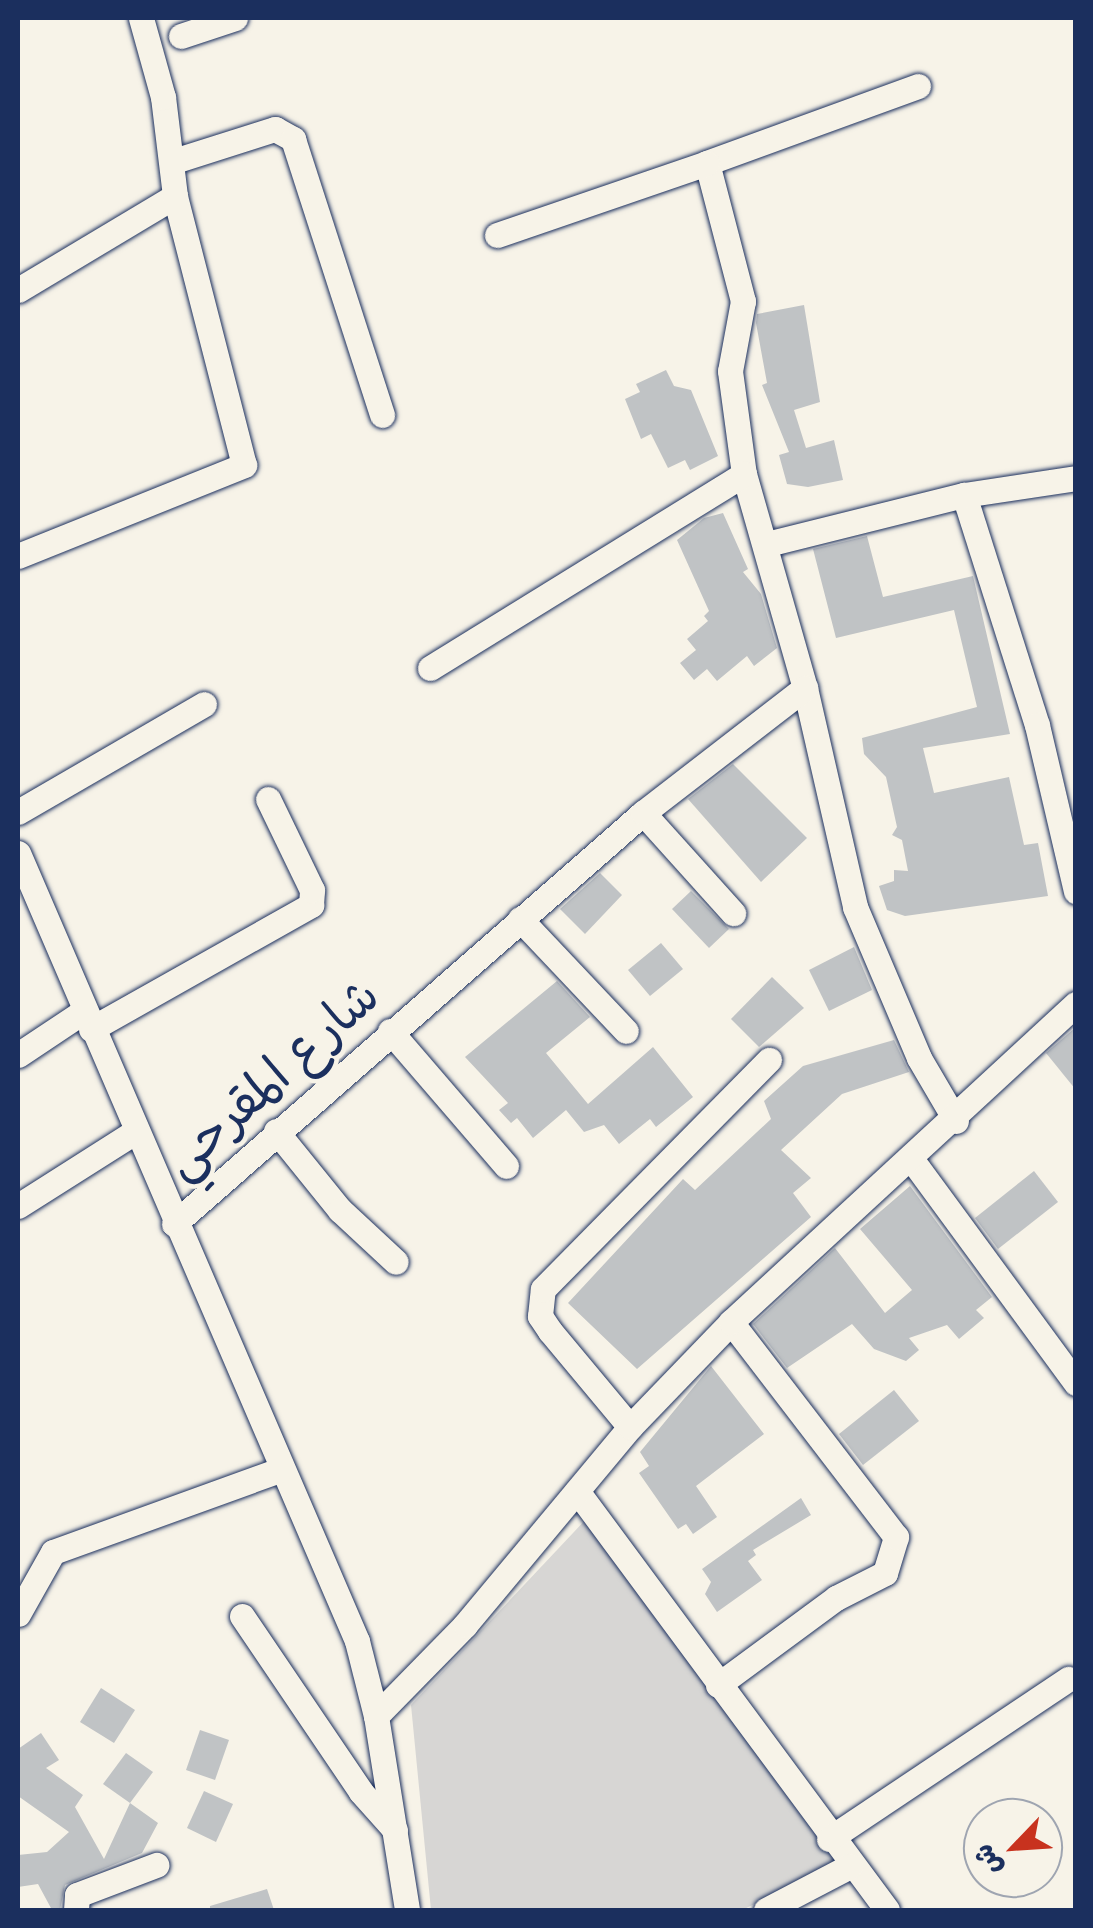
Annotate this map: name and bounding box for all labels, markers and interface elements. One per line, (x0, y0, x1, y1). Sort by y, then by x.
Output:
street label: شارع المقرحي (151, 965, 391, 1191)
north arrow (963, 1798, 1063, 1898)
text: ش (965, 1839, 1010, 1881)

